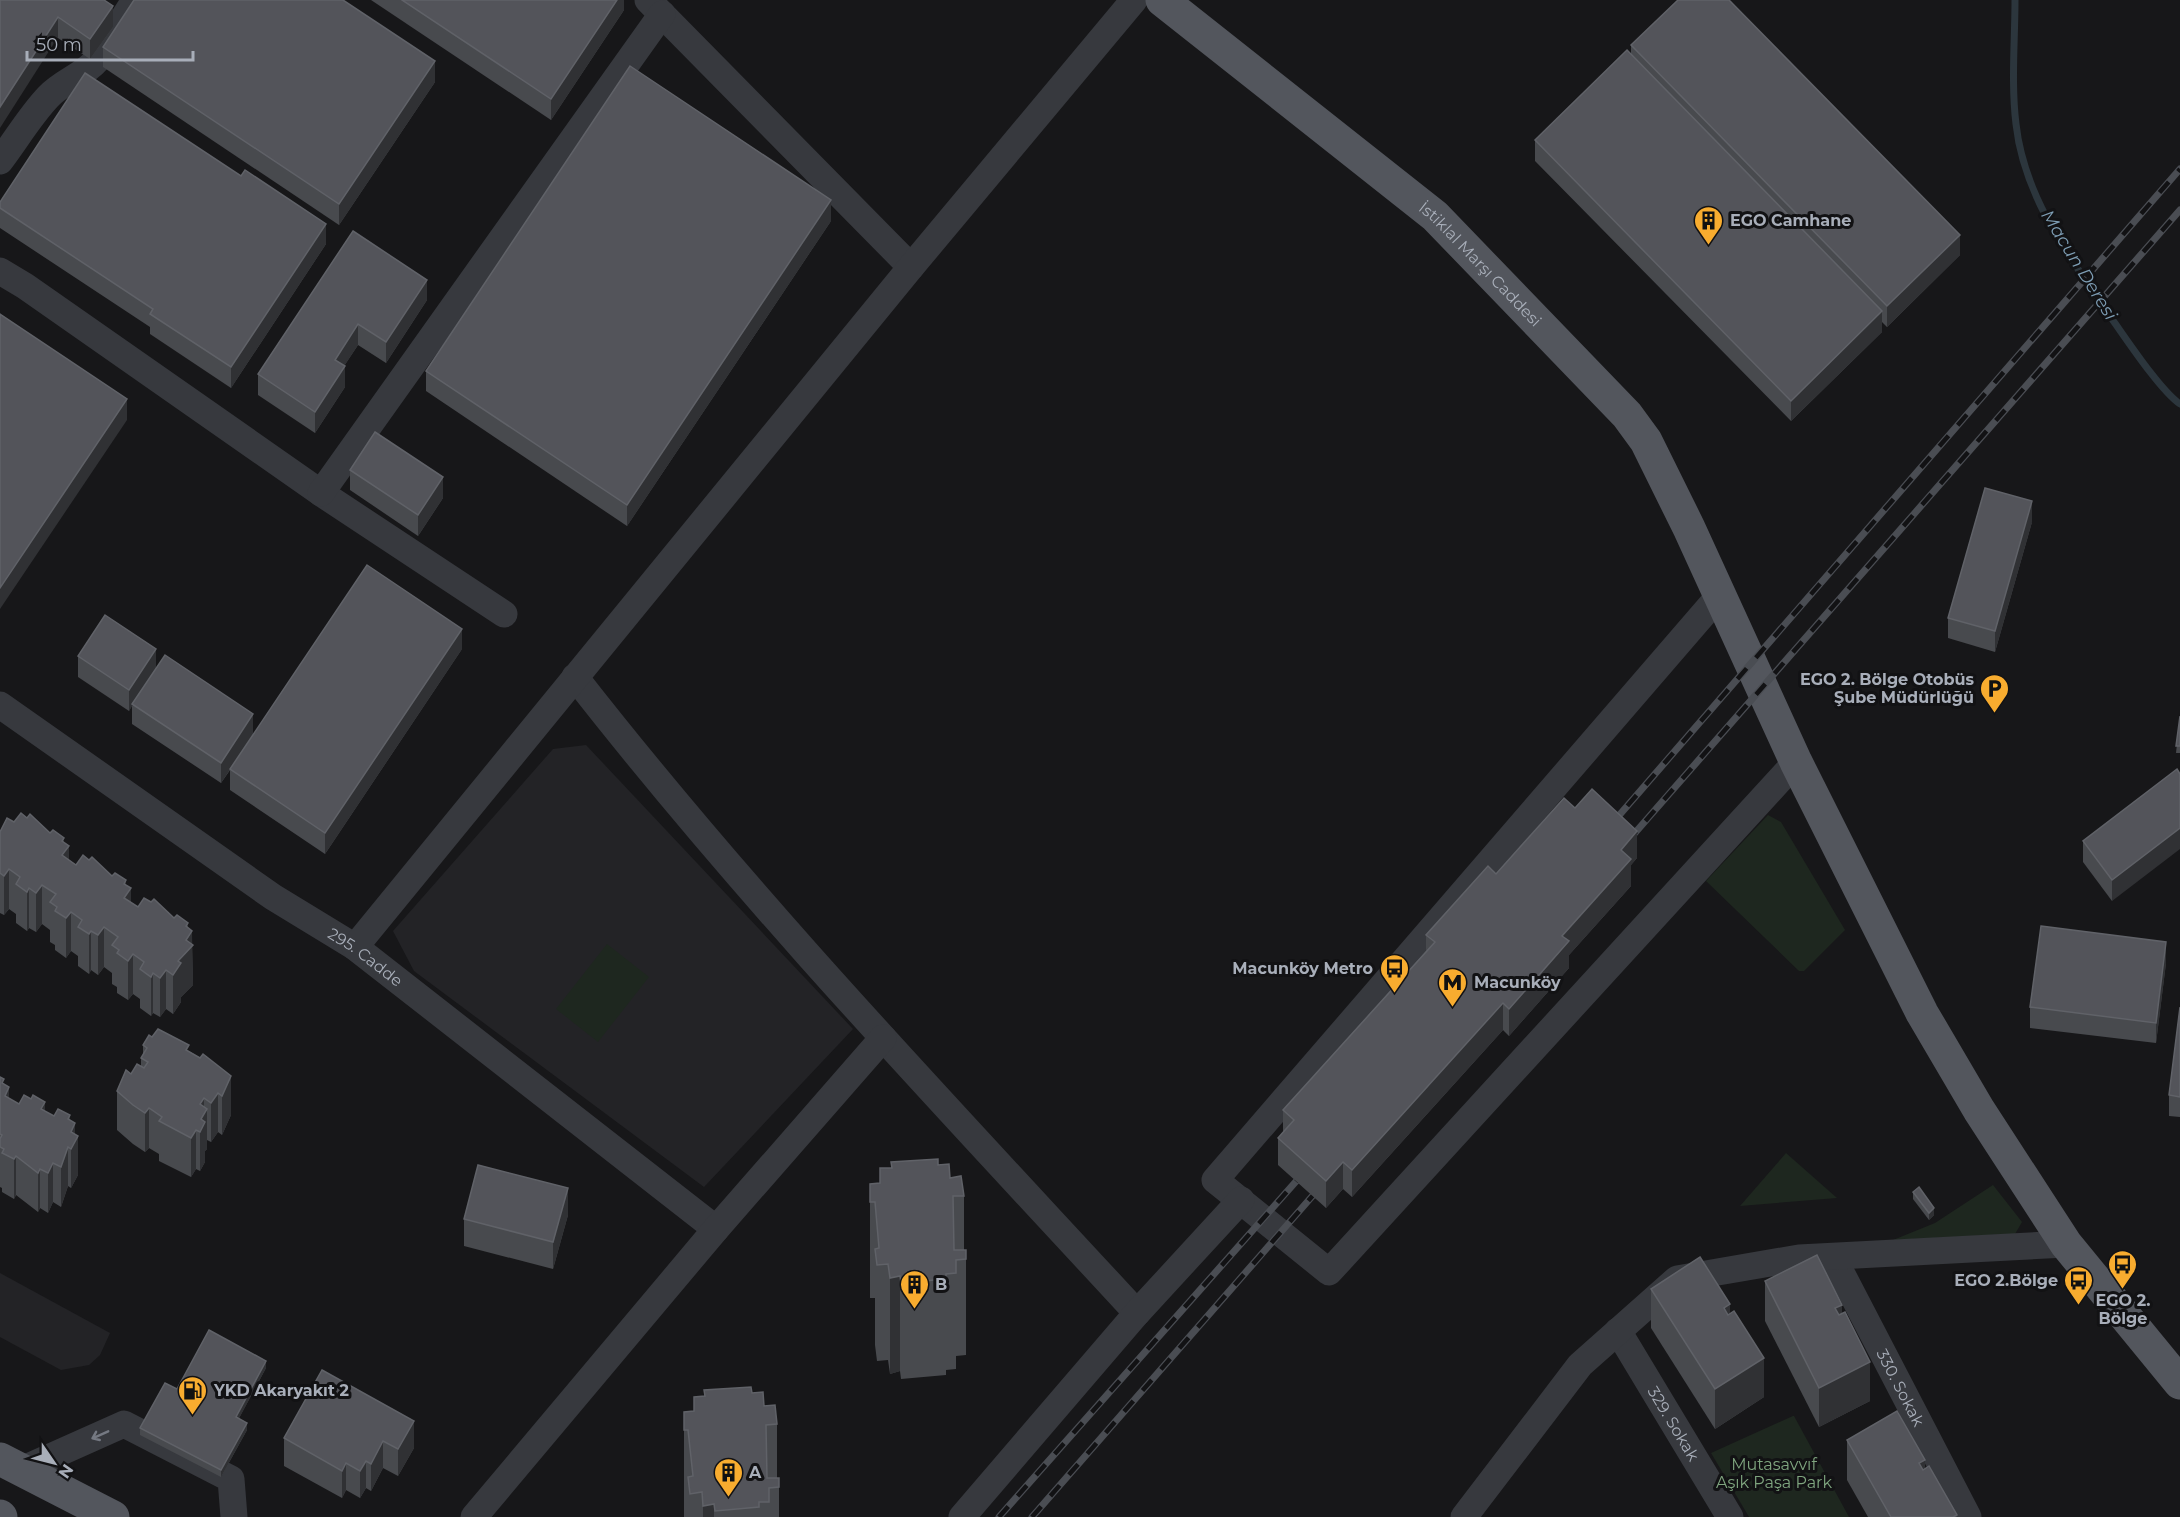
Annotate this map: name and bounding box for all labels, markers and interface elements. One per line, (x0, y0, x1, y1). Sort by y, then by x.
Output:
scale bar (27, 24, 194, 62)
text: 50 m (36, 34, 82, 56)
street label: İstiklal Marşı Caddesi (1415, 198, 1546, 330)
building icon: EGO Camhane (1693, 204, 1725, 246)
water label: Macun Deresi (2036, 206, 2122, 324)
place label: EGO Camhane (1730, 211, 1851, 230)
place label: EGO 2. Bölge Otobüs Şube Müdürlüğü (1800, 670, 1974, 707)
parking icon: EGO 2. Bölge Otobüs Şube Müdürlüğü (1979, 672, 2011, 714)
street label: 295. Cadde (325, 923, 407, 990)
bus stop icon: Macunköy Metro (1378, 952, 1410, 994)
place label: Macunköy Metro (1232, 959, 1373, 978)
metro station icon: Macunköy (1437, 966, 1469, 1008)
place label: Macunköy (1474, 973, 1561, 992)
bus stop icon: EGO 2. Bölge (2107, 1248, 2139, 1290)
bus stop icon: EGO 2.Bölge (2063, 1264, 2095, 1306)
building icon: B (898, 1268, 930, 1310)
place label: EGO 2.Bölge (1954, 1271, 2058, 1290)
place label: B (935, 1275, 947, 1294)
place label: EGO 2. Bölge (2096, 1291, 2150, 1328)
street label: 330. Sokak (1873, 1346, 1929, 1430)
fuel station icon: YKD Akaryakıt 2 (177, 1374, 209, 1416)
place label: YKD Akaryakıt 2 (213, 1381, 349, 1400)
street label: 329. Sokak (1644, 1383, 1704, 1465)
one-way arrow (91, 1430, 110, 1441)
north arrow (24, 1433, 84, 1493)
park label: Mutasavvıf Aşık Paşa Park (1716, 1455, 1832, 1492)
building icon: A (712, 1456, 744, 1498)
text: N (54, 1461, 77, 1482)
place label: A (748, 1463, 762, 1482)

